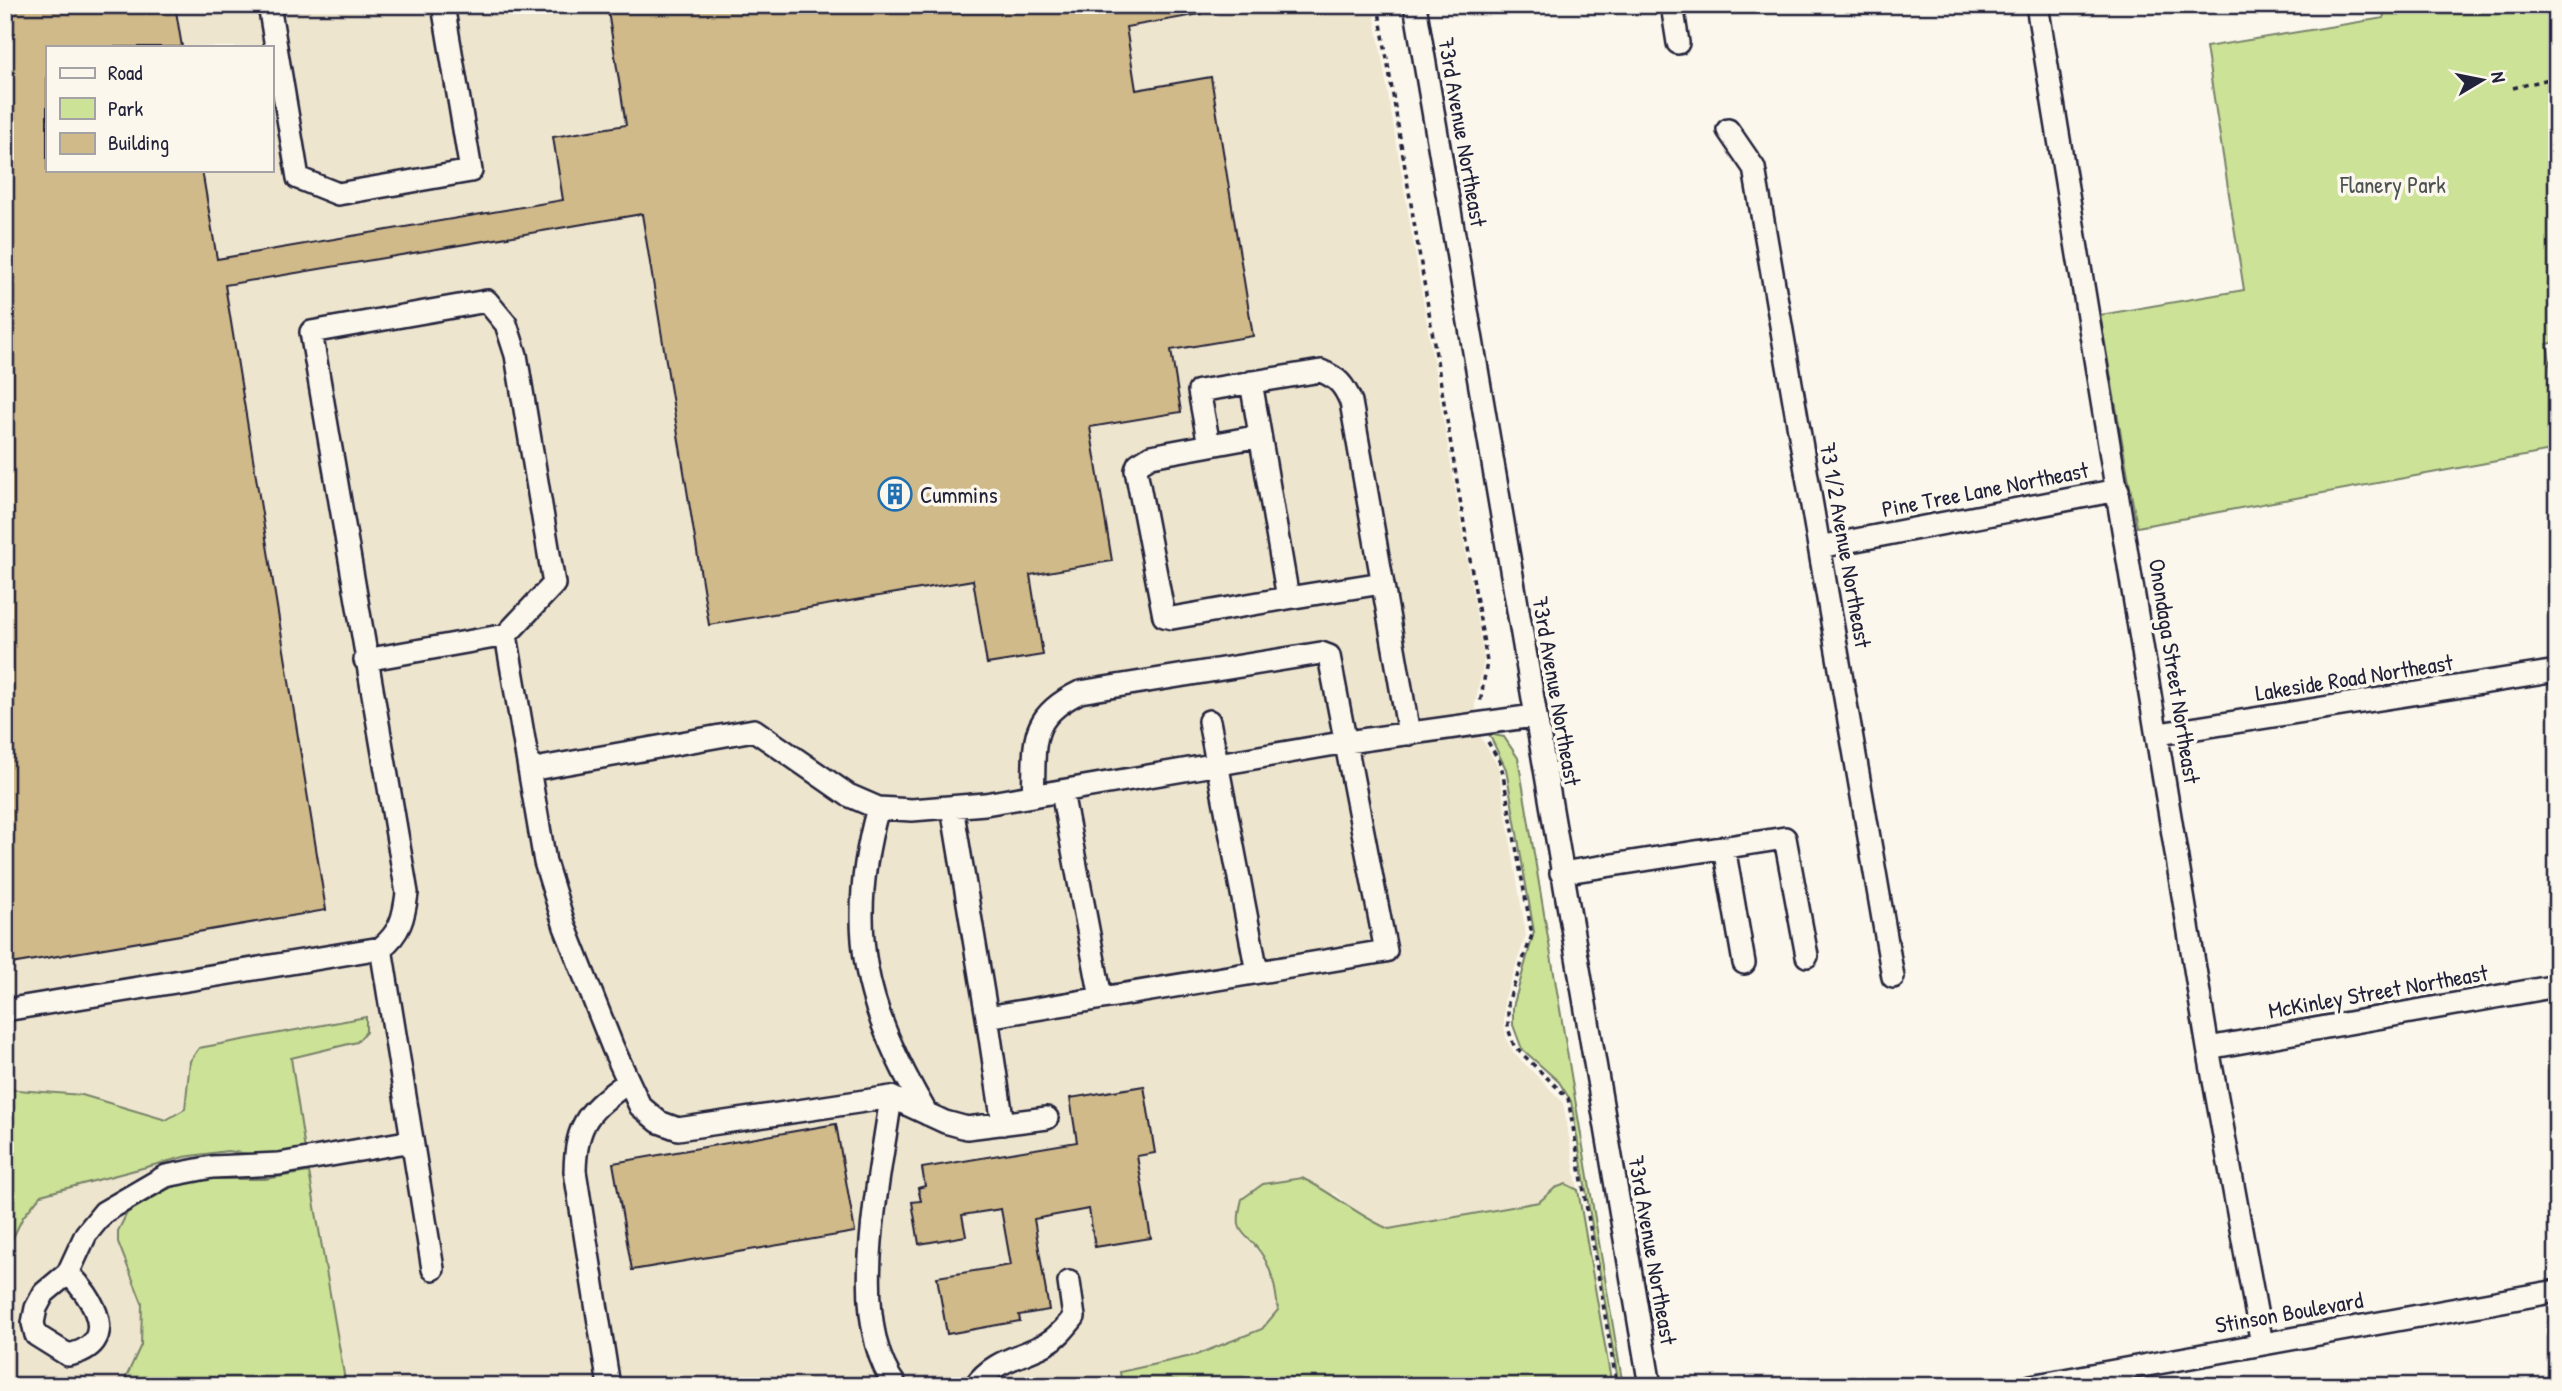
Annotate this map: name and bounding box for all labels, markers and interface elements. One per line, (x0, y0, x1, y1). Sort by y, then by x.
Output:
street label: 73rd Avenue Northeast (1431, 35, 1495, 230)
legend (46, 46, 273, 172)
north arrow (2446, 46, 2516, 116)
text: Road (108, 58, 142, 87)
text: N (2485, 70, 2512, 84)
text: Park (108, 94, 143, 123)
text: Building (108, 128, 169, 157)
park label: Flanery Park (2339, 169, 2446, 200)
street label: 73 1/2 Avenue Northeast (1813, 440, 1879, 651)
street label: Pine Tree Lane Northeast (1879, 454, 2092, 524)
building icon: Cummins (876, 475, 914, 513)
place label: Cummins (920, 479, 998, 510)
street label: Onondaga Street Northeast (2142, 556, 2208, 787)
street label: 73rd Avenue Northeast (1525, 594, 1589, 789)
street label: Lakeside Road Northeast (2253, 646, 2456, 708)
street label: McKinley Street Northeast (2266, 956, 2491, 1026)
street label: 73rd Avenue Northeast (1621, 1153, 1685, 1348)
street label: Stinson Boulevard (2213, 1284, 2365, 1340)

